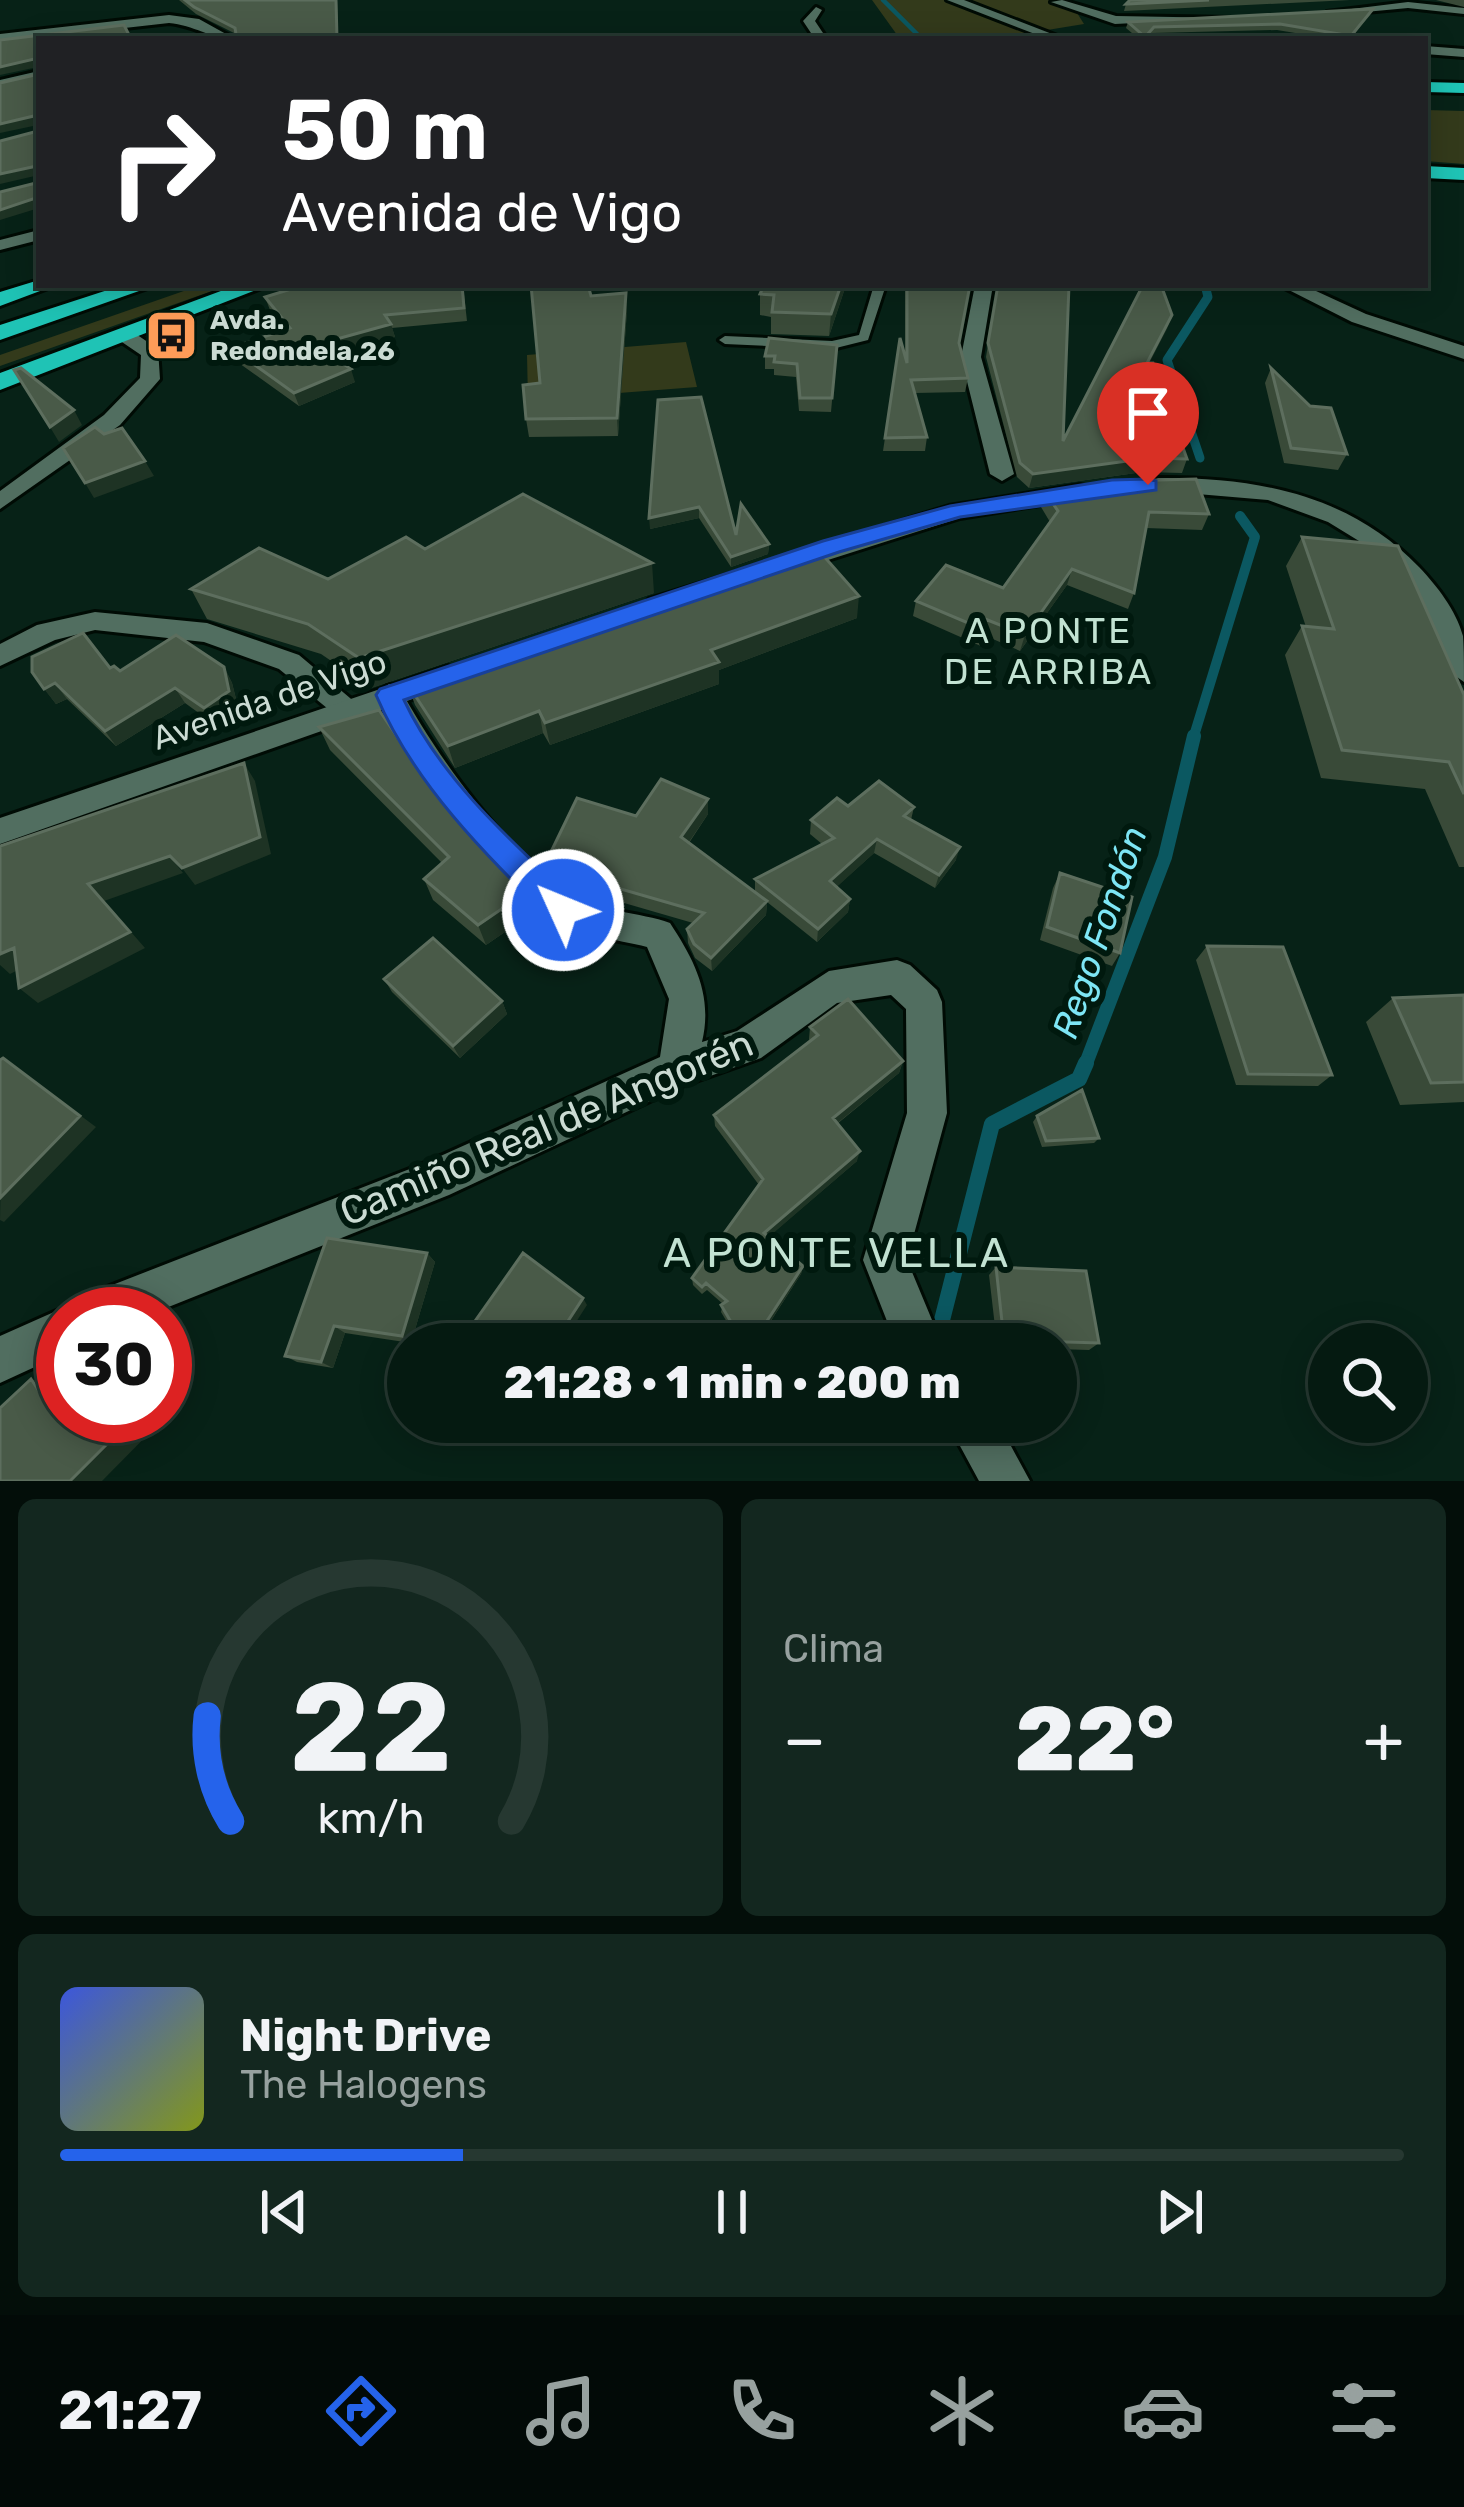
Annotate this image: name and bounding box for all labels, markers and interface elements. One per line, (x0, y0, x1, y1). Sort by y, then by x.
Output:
text: 50 m (282, 80, 488, 180)
icon: right (84, 84, 240, 240)
text: Avenida de Vigo (282, 181, 682, 245)
place label: Avda. Redondela,26 (210, 304, 395, 367)
bus stop icon: Avda. Redondela,26 (143, 308, 199, 364)
pin (1097, 362, 1199, 485)
icon: arrive (1115, 380, 1181, 446)
district label: A PONTE DE ARRIBA (944, 609, 1154, 693)
street label: Avenida de Vigo (147, 641, 391, 758)
water label: Rego Fondón (1043, 820, 1156, 1044)
position arrow (500, 847, 626, 973)
street label: Camiño Real de Angorén (333, 1020, 760, 1236)
district label: A PONTE VELLA (663, 1228, 1011, 1278)
speed limit sign: 30 (36, 1287, 192, 1443)
map controls (1308, 1323, 1428, 1443)
button: search (1308, 1323, 1428, 1443)
text: 21:28 · 1 min · 200 m (503, 1356, 961, 1409)
text: Clima (783, 1626, 884, 1672)
text: 22 (289, 1653, 452, 1801)
text: 22° (1015, 1686, 1174, 1793)
text: − (783, 1700, 826, 1779)
text: + (1363, 1700, 1404, 1779)
text: km/h (317, 1792, 424, 1843)
text: Night Drive (240, 2009, 492, 2062)
text: The Halogens (240, 2062, 487, 2108)
icon: previous (251, 2179, 317, 2245)
icon: pause (699, 2179, 765, 2245)
icon: next (1147, 2179, 1213, 2245)
icon: directions (319, 2369, 403, 2453)
icon: music (519, 2369, 603, 2453)
icon: phone (720, 2369, 804, 2453)
icon: climate (920, 2369, 1004, 2453)
icon: car (1121, 2369, 1205, 2453)
icon: filters (1322, 2369, 1406, 2453)
text: 21:27 (58, 2379, 202, 2443)

